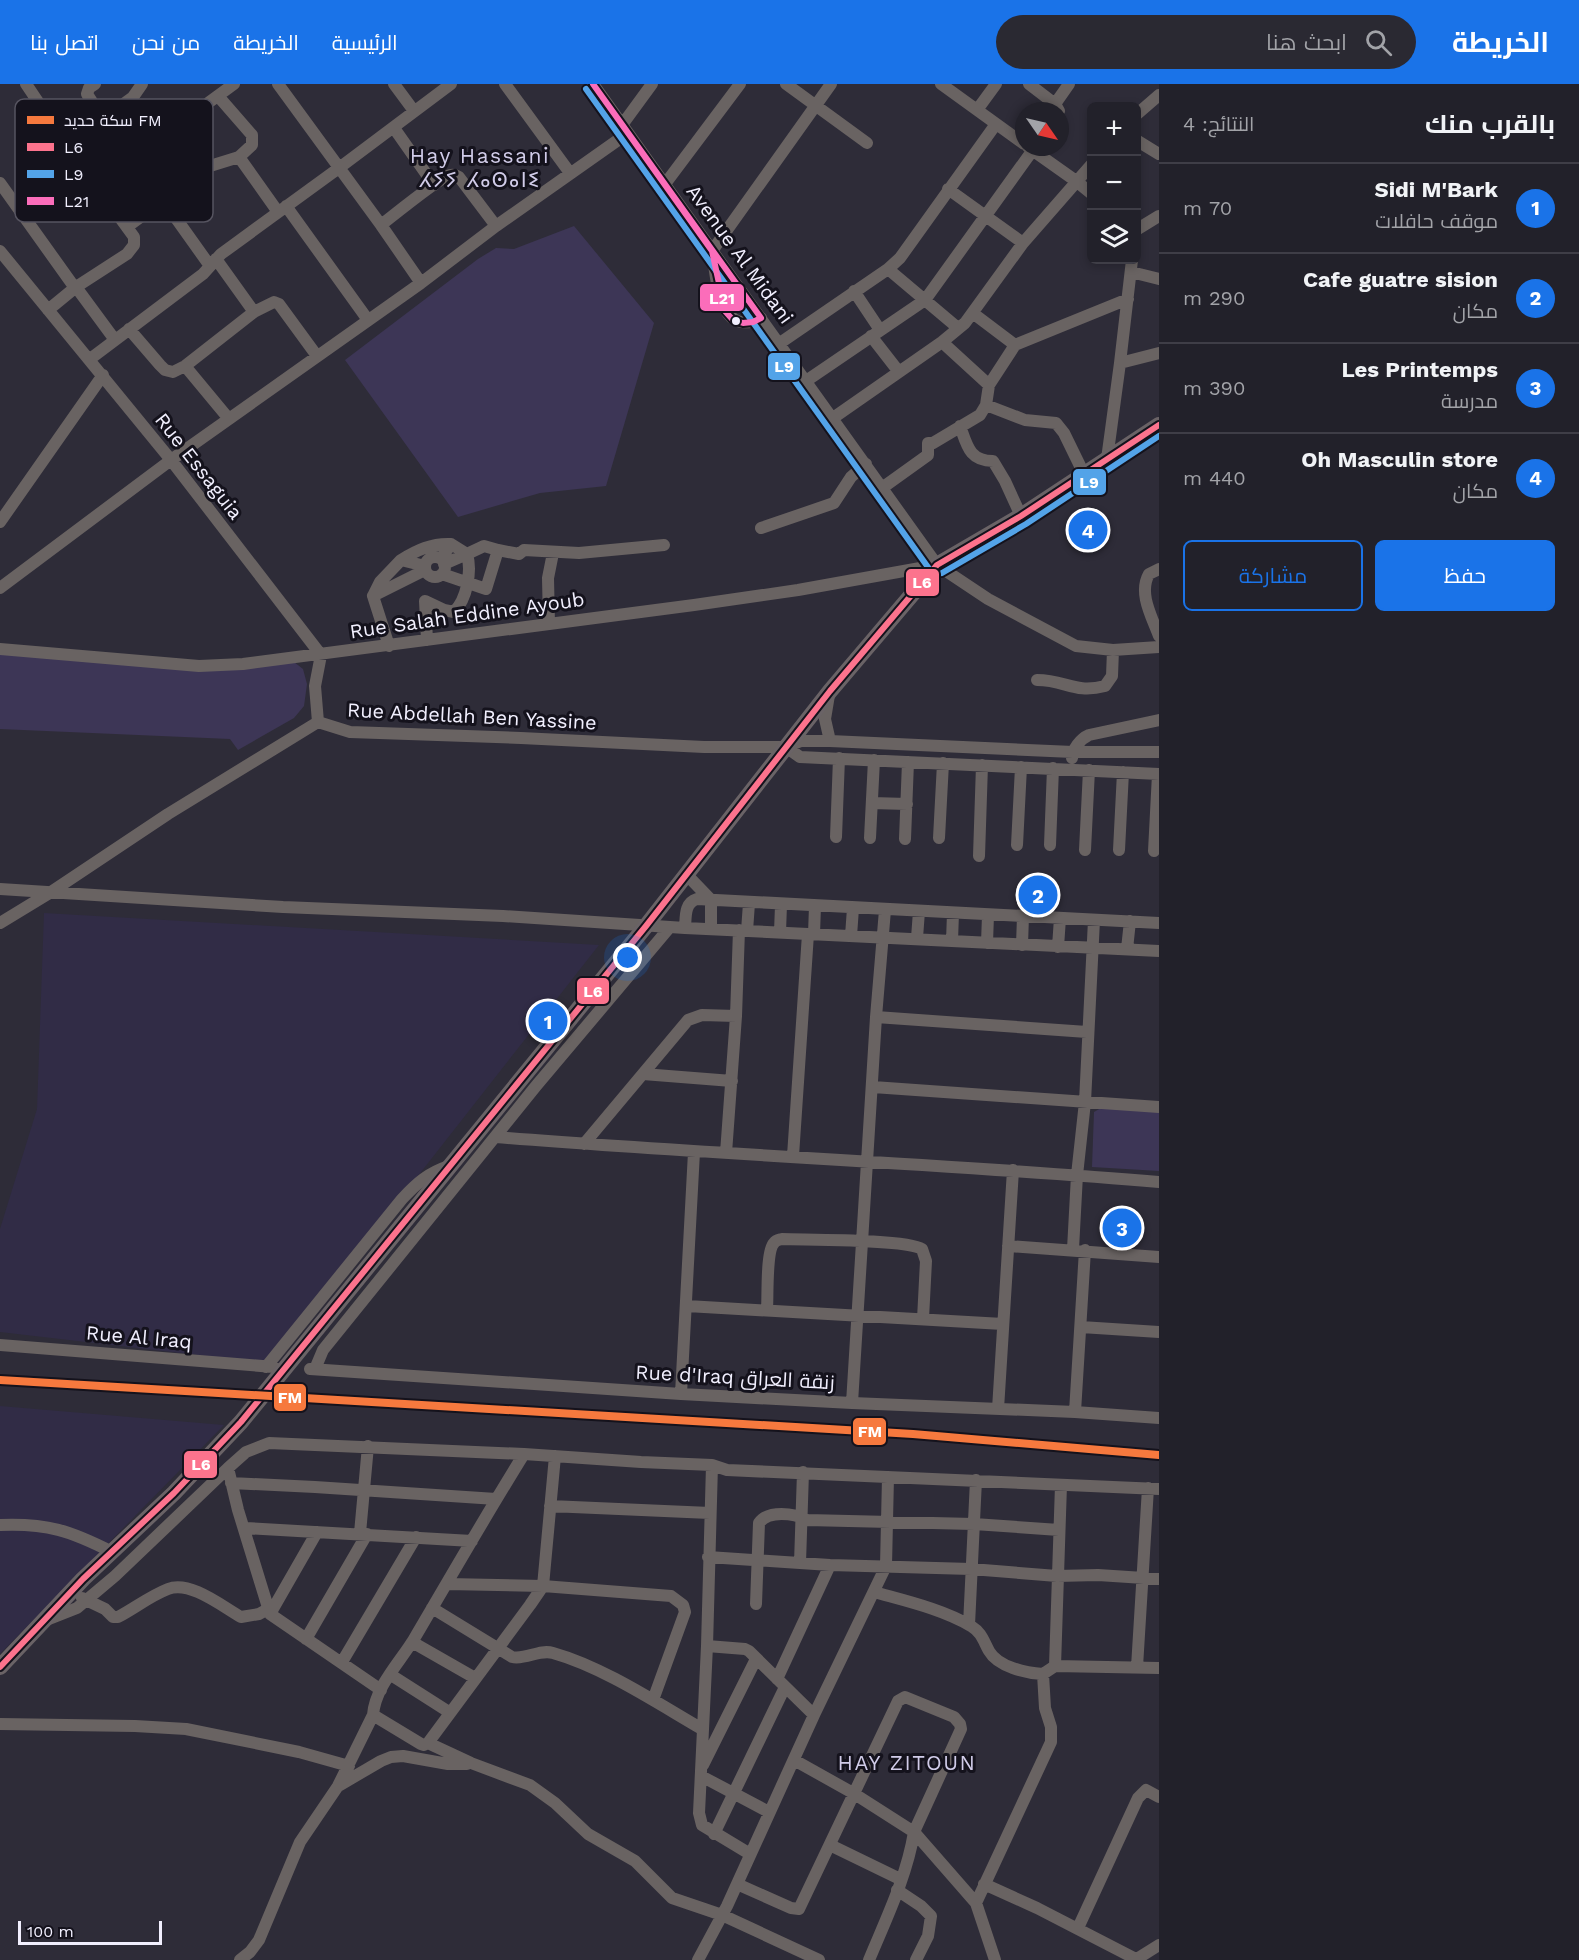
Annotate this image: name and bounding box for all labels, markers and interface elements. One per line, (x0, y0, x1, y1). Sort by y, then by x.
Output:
search box (996, 15, 1416, 69)
icon: search (1362, 26, 1395, 59)
text: الخريطة (1452, 26, 1549, 59)
text: اتصل بنا (30, 30, 99, 55)
text: من نحن (132, 30, 200, 55)
text: الخريطة (233, 30, 299, 55)
text: الرئيسية (332, 30, 398, 55)
text: ابحث هنا (1266, 30, 1347, 55)
legend (15, 99, 213, 222)
north arrow (1015, 102, 1069, 156)
map controls (1087, 102, 1141, 264)
button: + (1087, 102, 1141, 156)
text: بالقرب منك (1425, 109, 1555, 139)
text: سكة حديد FM (64, 111, 162, 130)
text: النتائج: 4 (1183, 112, 1254, 136)
text: L6 (64, 138, 83, 157)
district label: Hay Hassani ⵃⵢⵢ ⵃⴰⵙⴰⵏⵉ (410, 143, 550, 192)
button: − (1087, 156, 1141, 210)
text: L9 (64, 165, 83, 184)
text: Sidi M'Bark (1375, 177, 1498, 202)
street label: Avenue Al Midani (681, 180, 799, 328)
text: L21 (64, 192, 89, 211)
text: 70 m (1183, 196, 1232, 220)
text: 1 (1531, 196, 1540, 220)
text: موقف حافلات (1375, 209, 1498, 233)
button: layers (1087, 210, 1141, 264)
text: Cafe guatre sision (1303, 267, 1498, 292)
line badge: L21 (699, 283, 745, 312)
text: 290 m (1183, 286, 1245, 310)
text: 2 (1530, 286, 1541, 310)
text: L21 (709, 289, 735, 308)
text: مكان (1453, 299, 1498, 323)
unlabelled marker (730, 315, 742, 327)
line badge: L9 (767, 352, 801, 381)
text: L9 (774, 357, 794, 376)
text: Les Printemps (1341, 357, 1498, 382)
text: 390 m (1183, 376, 1245, 400)
text: 3 (1530, 376, 1541, 400)
text: مدرسة (1441, 389, 1498, 413)
street label: Rue Essaguia (150, 408, 248, 524)
text: Oh Masculin store (1301, 447, 1498, 472)
text: 440 m (1183, 466, 1246, 490)
text: 4 (1529, 466, 1542, 490)
line badge: L9 (1072, 468, 1107, 496)
text: L9 (1079, 473, 1099, 492)
text: مكان (1453, 479, 1498, 503)
pin: 4 (1068, 508, 1108, 552)
button: مشاركة (1183, 540, 1363, 611)
button: حفظ (1375, 540, 1555, 611)
line badge: L6 (905, 568, 940, 597)
text: L6 (912, 573, 932, 592)
street label: Rue Salah Eddine Ayoub (348, 587, 586, 643)
street label: Rue Abdellah Ben Yassine (347, 697, 597, 735)
pin: 2 (1018, 872, 1058, 918)
your location (613, 943, 642, 972)
line badge: L6 (576, 977, 610, 1005)
text: L6 (583, 982, 603, 1001)
pin: 1 (528, 998, 568, 1044)
pin: 3 (1102, 1206, 1142, 1250)
street label: Rue Al Iraq (85, 1320, 193, 1354)
street label: Rue d'Iraq زنقة العراق (635, 1360, 835, 1395)
line badge: FM (273, 1383, 307, 1412)
text: FM (278, 1388, 302, 1407)
line badge: FM (852, 1417, 887, 1446)
text: FM (858, 1422, 882, 1441)
line badge: L6 (183, 1450, 218, 1479)
text: L6 (191, 1455, 211, 1474)
district label: HAY ZITOUN (838, 1750, 976, 1775)
scale bar (18, 1918, 162, 1946)
text: 100 m (27, 1922, 74, 1941)

